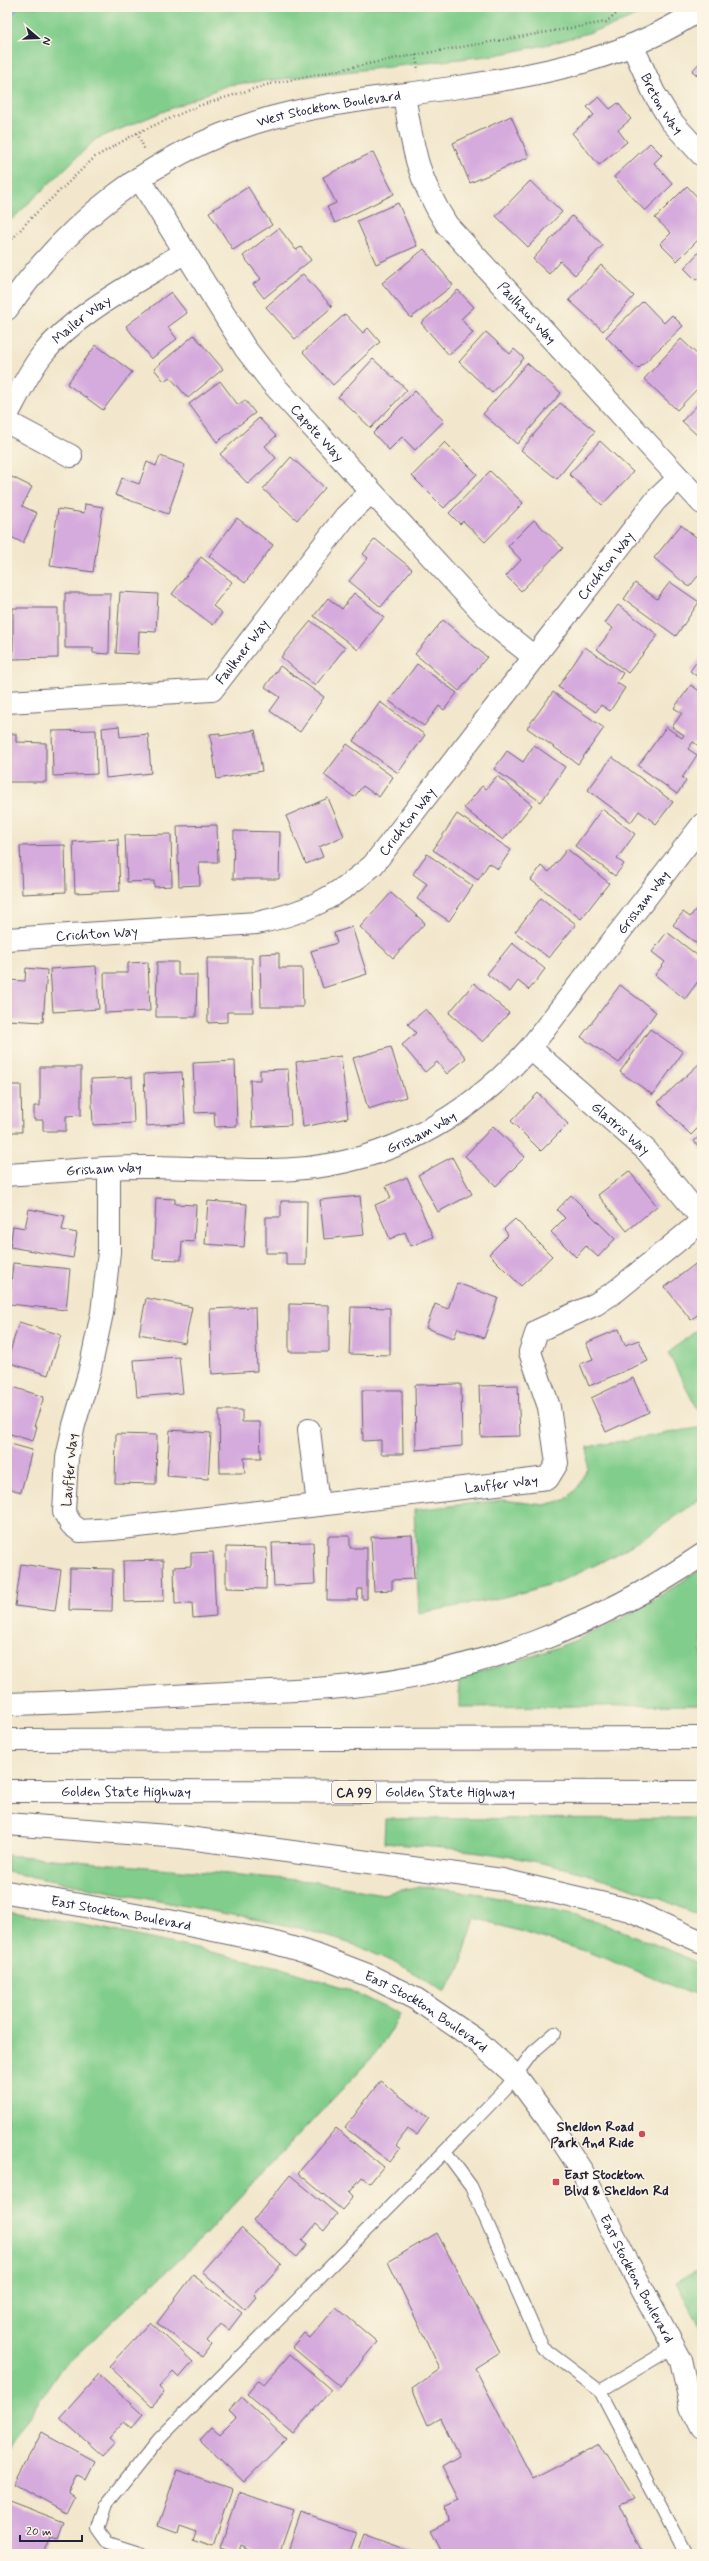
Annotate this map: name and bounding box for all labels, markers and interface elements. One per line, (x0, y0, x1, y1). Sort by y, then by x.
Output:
north arrow (18, 18, 58, 58)
text: N (39, 35, 54, 47)
street label: Breton Way (636, 71, 687, 139)
street label: West Stockton Boulevard (255, 87, 402, 132)
street label: Paulhaus Way (493, 278, 560, 348)
street label: Mailer Way (49, 291, 115, 348)
street label: Capote Way (286, 401, 348, 466)
street label: Crichton Way (574, 528, 638, 604)
street label: Faulkner Way (212, 616, 273, 688)
street label: Crichton Way (375, 784, 440, 860)
street label: Grisham Way (613, 867, 674, 938)
street label: Crichton Way (55, 923, 138, 946)
street label: Glastris Way (587, 1098, 653, 1159)
street label: Grisham Way (384, 1107, 460, 1158)
street label: Grisham Way (65, 1159, 142, 1181)
street label: Lauffer Way (58, 1433, 82, 1508)
street label: Lauffer Way (464, 1471, 539, 1498)
road number: CA 99 (332, 1781, 376, 1803)
street label: Golden State Highway (61, 1783, 191, 1802)
street label: Golden State Highway (385, 1784, 515, 1803)
street label: East Stockton Boulevard (49, 1892, 193, 1935)
street label: East Stockton Boulevard (362, 1967, 491, 2057)
place label: Sheldon Road Park And Ride (550, 2118, 634, 2152)
marker: Sheldon Road Park And Ride (637, 2129, 647, 2139)
place label: East Stockton Blvd & Sheldon Rd (564, 2166, 669, 2200)
marker: East Stockton Blvd & Sheldon Rd (551, 2177, 561, 2187)
street label: East Stockton Boulevard (595, 2212, 678, 2346)
scale bar (20, 2517, 82, 2543)
text: 20 m (26, 2524, 52, 2540)

